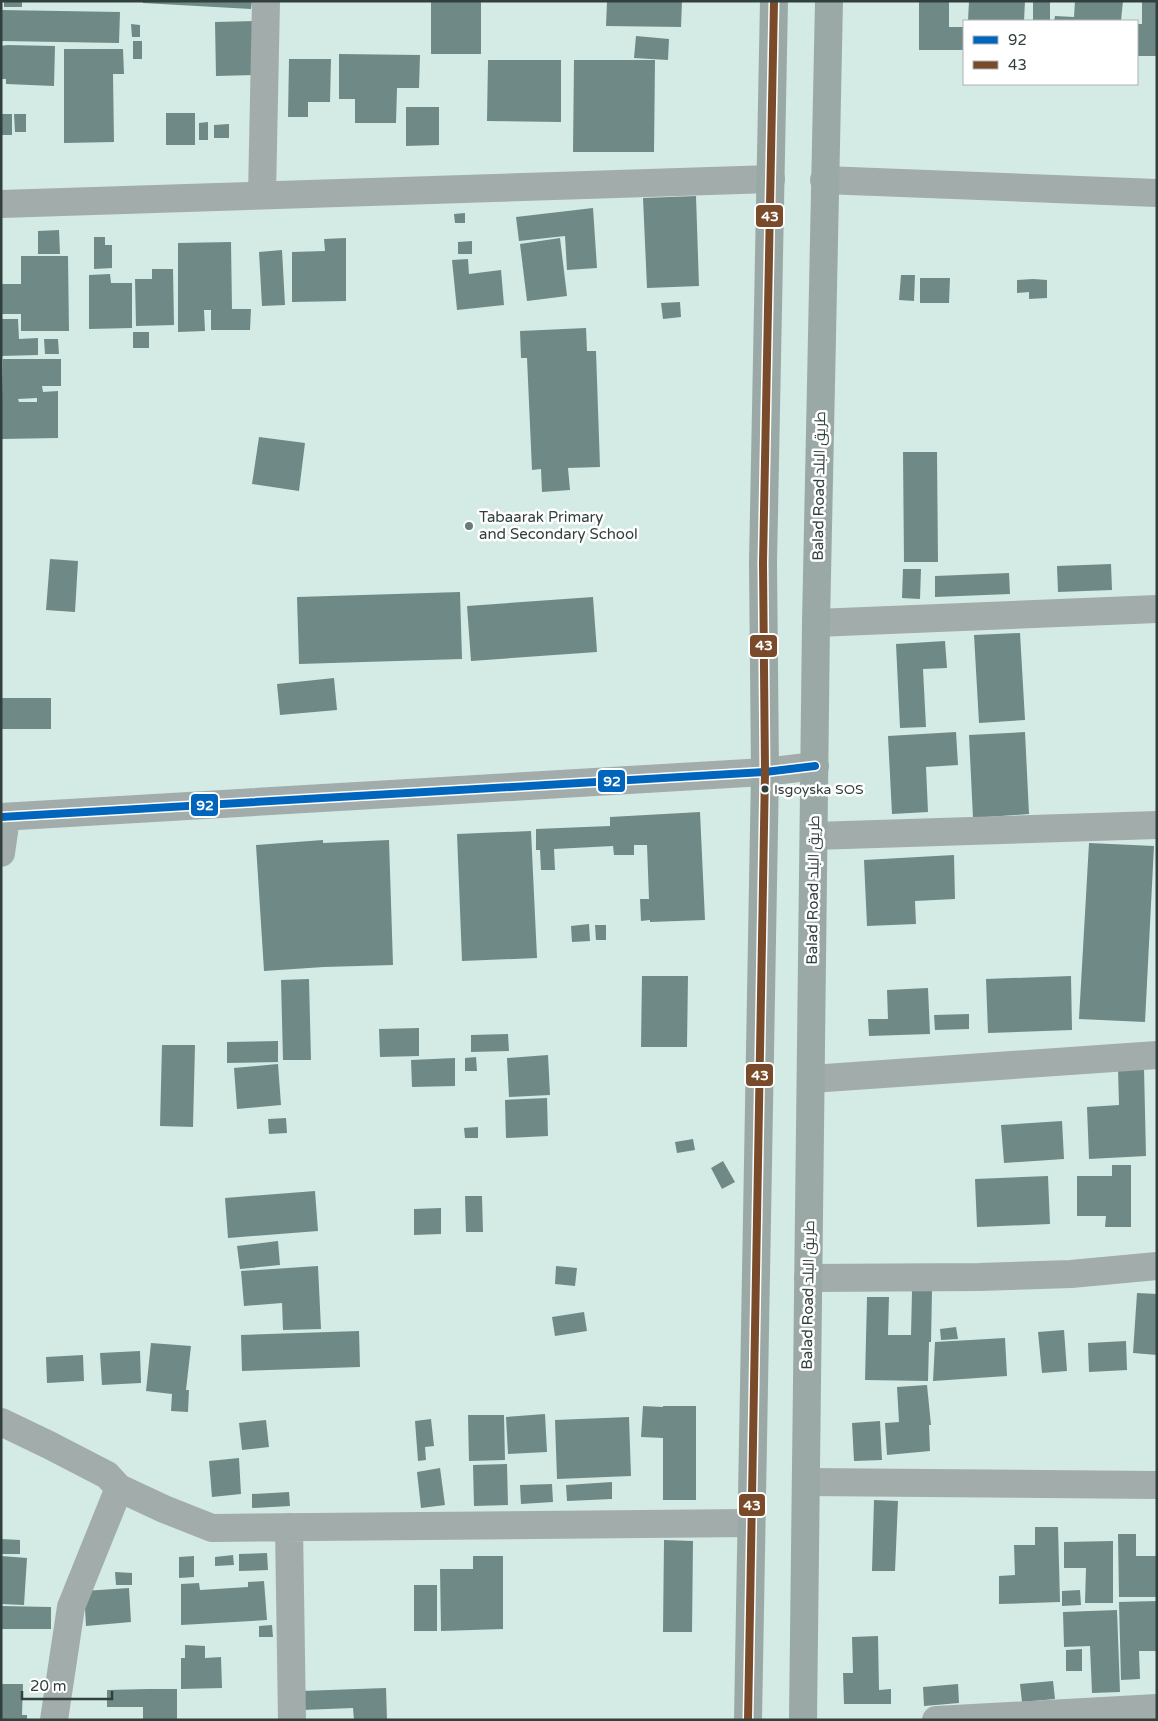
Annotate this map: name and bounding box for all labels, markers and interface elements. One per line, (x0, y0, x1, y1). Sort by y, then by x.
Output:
legend (963, 20, 1138, 85)
text: 92 (1008, 31, 1027, 49)
text: 43 (1008, 56, 1027, 74)
line badge: 43 (755, 204, 784, 228)
text: 43 (761, 208, 779, 225)
street label: Balad Road طريق البلد (809, 411, 830, 561)
place label: Tabaarak Primary and Secondary School (479, 508, 638, 543)
marker: Tabaarak Primary and Secondary School (463, 520, 475, 532)
line badge: 43 (749, 634, 778, 658)
text: 43 (755, 637, 773, 654)
line badge: 92 (597, 769, 626, 793)
text: 92 (603, 773, 621, 790)
place label: Isgoyska SOS (774, 781, 864, 798)
marker: Isgoyska SOS (760, 784, 770, 794)
line badge: 92 (190, 793, 219, 817)
text: 92 (196, 797, 214, 814)
street label: Balad Road طريق البلد (803, 815, 824, 965)
line badge: 43 (745, 1063, 774, 1087)
text: 43 (751, 1067, 769, 1084)
street label: Balad Road طريق البلد (798, 1220, 819, 1370)
line badge: 43 (738, 1493, 766, 1517)
text: 43 (743, 1497, 761, 1514)
scale bar (22, 1668, 112, 1700)
text: 20 m (30, 1677, 67, 1695)

